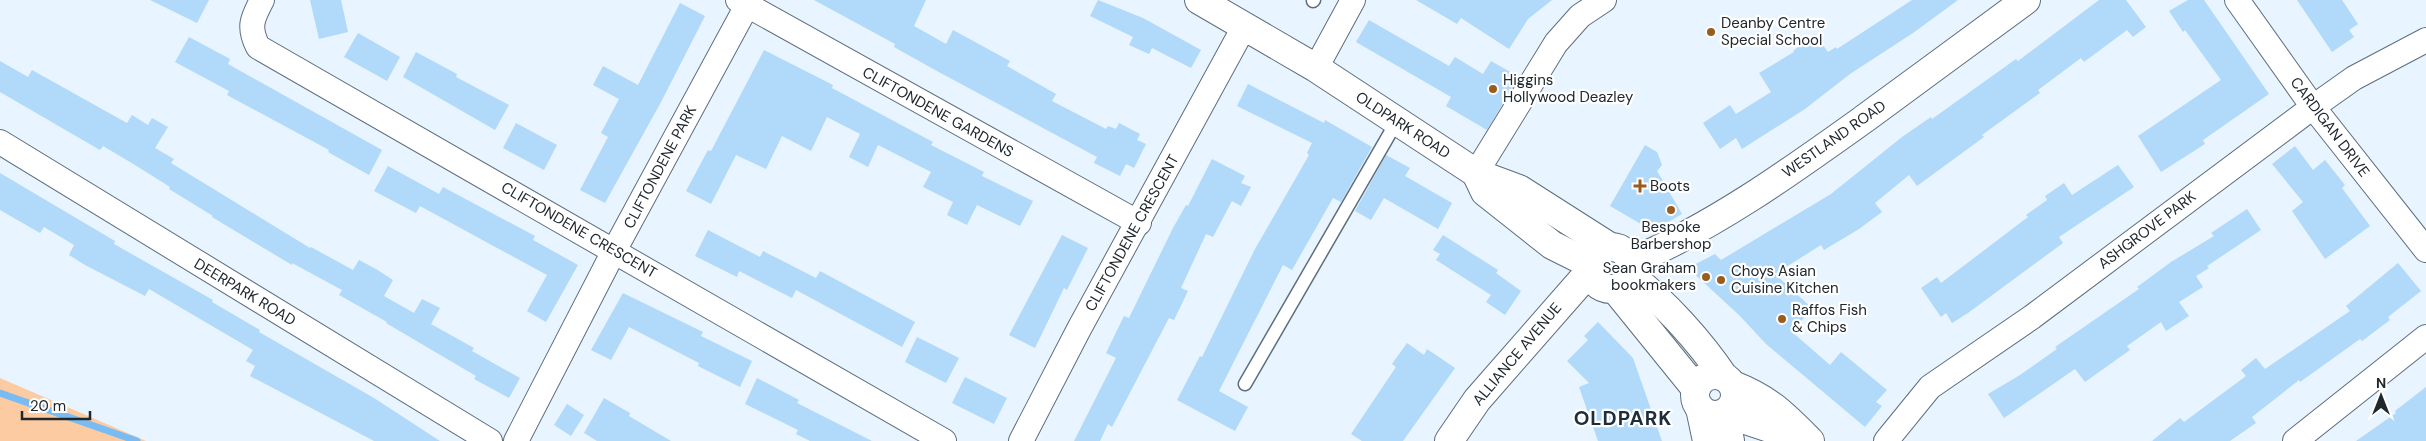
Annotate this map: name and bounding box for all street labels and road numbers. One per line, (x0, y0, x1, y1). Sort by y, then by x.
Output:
street label: CLIFTONDENE GARDENS (859, 62, 1017, 162)
street label: CARDIGAN DRIVE (2286, 73, 2374, 181)
street label: OLDPARK ROAD (1352, 87, 1454, 163)
street label: WESTLAND ROAD (1778, 96, 1890, 182)
street label: CLIFTONDENE PARK (619, 102, 701, 232)
street label: CLIFTONDENE CRESCENT (1080, 151, 1184, 315)
street label: CLIFTONDENE CRESCENT (498, 177, 660, 283)
street label: ASHGROVE PARK (2094, 186, 2200, 273)
street label: DEERPARK ROAD (190, 254, 300, 330)
street label: ALLIANCE AVENUE (1468, 298, 1566, 410)

